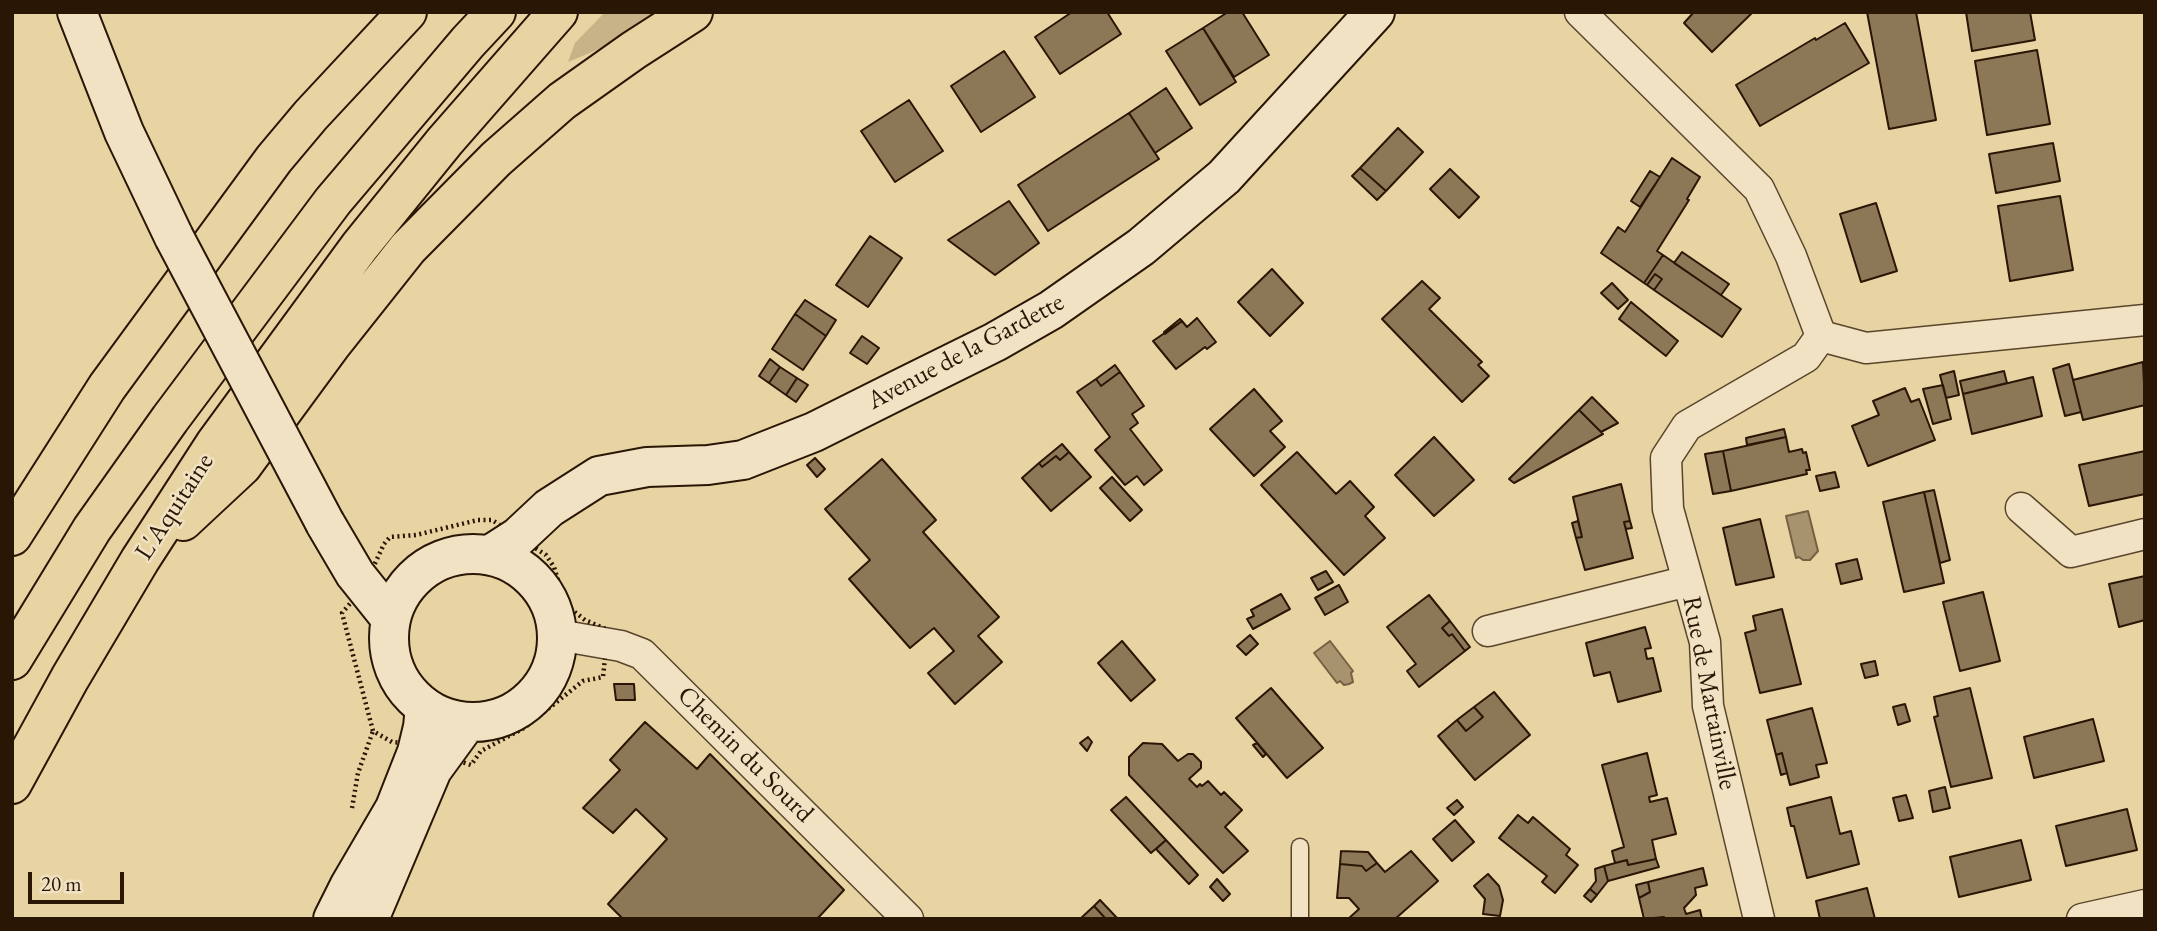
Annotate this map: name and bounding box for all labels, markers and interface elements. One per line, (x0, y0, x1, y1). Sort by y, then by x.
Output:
street label: Avenue de la Gardette (862, 287, 1070, 417)
street label: L'Aquitaine (129, 448, 221, 566)
street label: Rue de Martainville (1675, 594, 1743, 792)
street label: Chemin du Sourd (670, 680, 820, 830)
scale bar (32, 858, 128, 902)
text: 20 m (41, 870, 82, 897)

